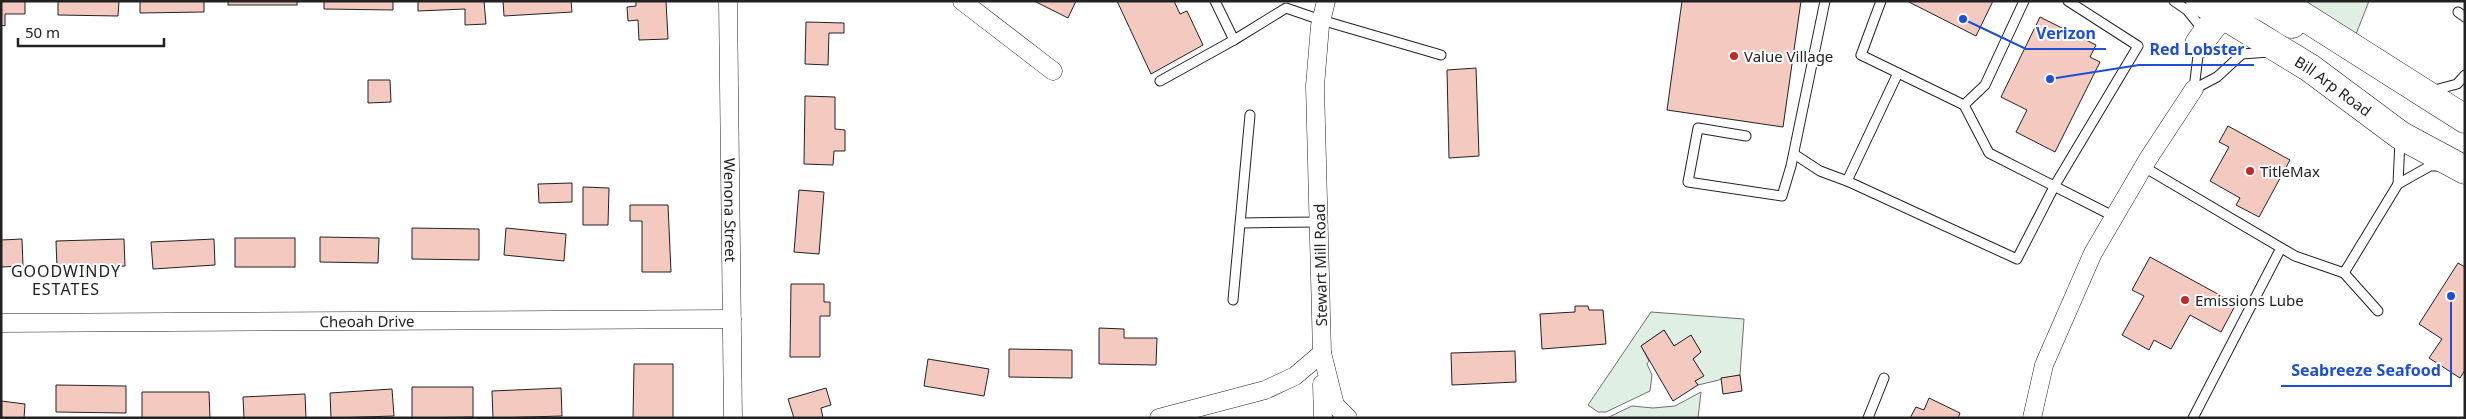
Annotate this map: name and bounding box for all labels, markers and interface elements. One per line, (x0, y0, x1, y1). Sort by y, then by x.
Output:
scale bar (18, 15, 164, 47)
callout: Verizon (2026, 18, 2106, 49)
text: 50 m (25, 22, 60, 42)
text: Verizon (2036, 22, 2096, 44)
callout: Red Lobster (2139, 34, 2254, 65)
text: Red Lobster (2149, 38, 2245, 60)
place label: Value Village (1744, 46, 1833, 66)
marker: Value Village (1728, 50, 1740, 62)
street label: Bill Arp Road (2291, 51, 2376, 120)
street label: Wenona Street (720, 158, 741, 263)
place label: TitleMax (2260, 161, 2320, 181)
marker: TitleMax (2244, 165, 2256, 177)
street label: Stewart Mill Road (1309, 203, 1331, 327)
district label: GOODWINDY ESTATES (11, 260, 121, 300)
place label: Emissions Lube (2195, 290, 2304, 310)
marker: Emissions Lube (2179, 294, 2191, 306)
street label: Cheoah Drive (319, 311, 415, 331)
callout: Seabreeze Seafood (2281, 355, 2451, 386)
text: Seabreeze Seafood (2291, 359, 2441, 381)

